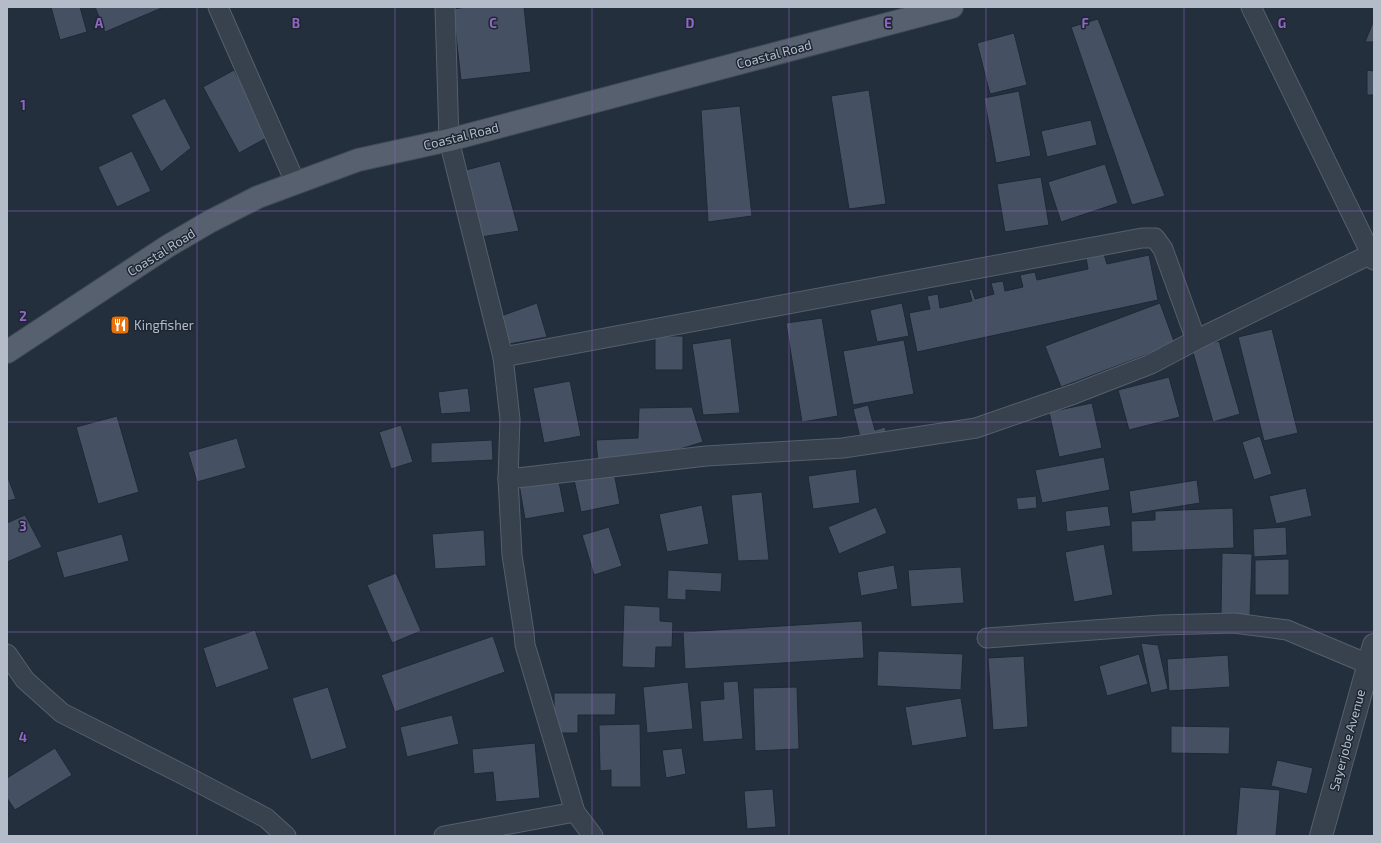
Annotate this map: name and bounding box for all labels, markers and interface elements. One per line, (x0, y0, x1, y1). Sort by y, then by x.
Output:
text: A (95, 15, 104, 31)
text: B (292, 15, 300, 31)
text: C (489, 15, 497, 31)
text: D (686, 15, 695, 31)
text: E (884, 15, 892, 31)
text: F (1081, 15, 1089, 31)
text: G (1278, 15, 1286, 31)
street label: Coastal Road (735, 36, 813, 72)
text: 1 (20, 97, 26, 113)
street label: Coastal Road (422, 119, 500, 153)
street label: Coastal Road (124, 225, 198, 279)
text: 2 (19, 308, 27, 324)
restaurant icon: Kingfisher (109, 314, 131, 336)
place label: Kingfisher (134, 317, 194, 333)
text: 3 (19, 518, 27, 534)
street label: Sayerjobe Avenue (1326, 687, 1368, 793)
text: 4 (19, 729, 27, 745)

